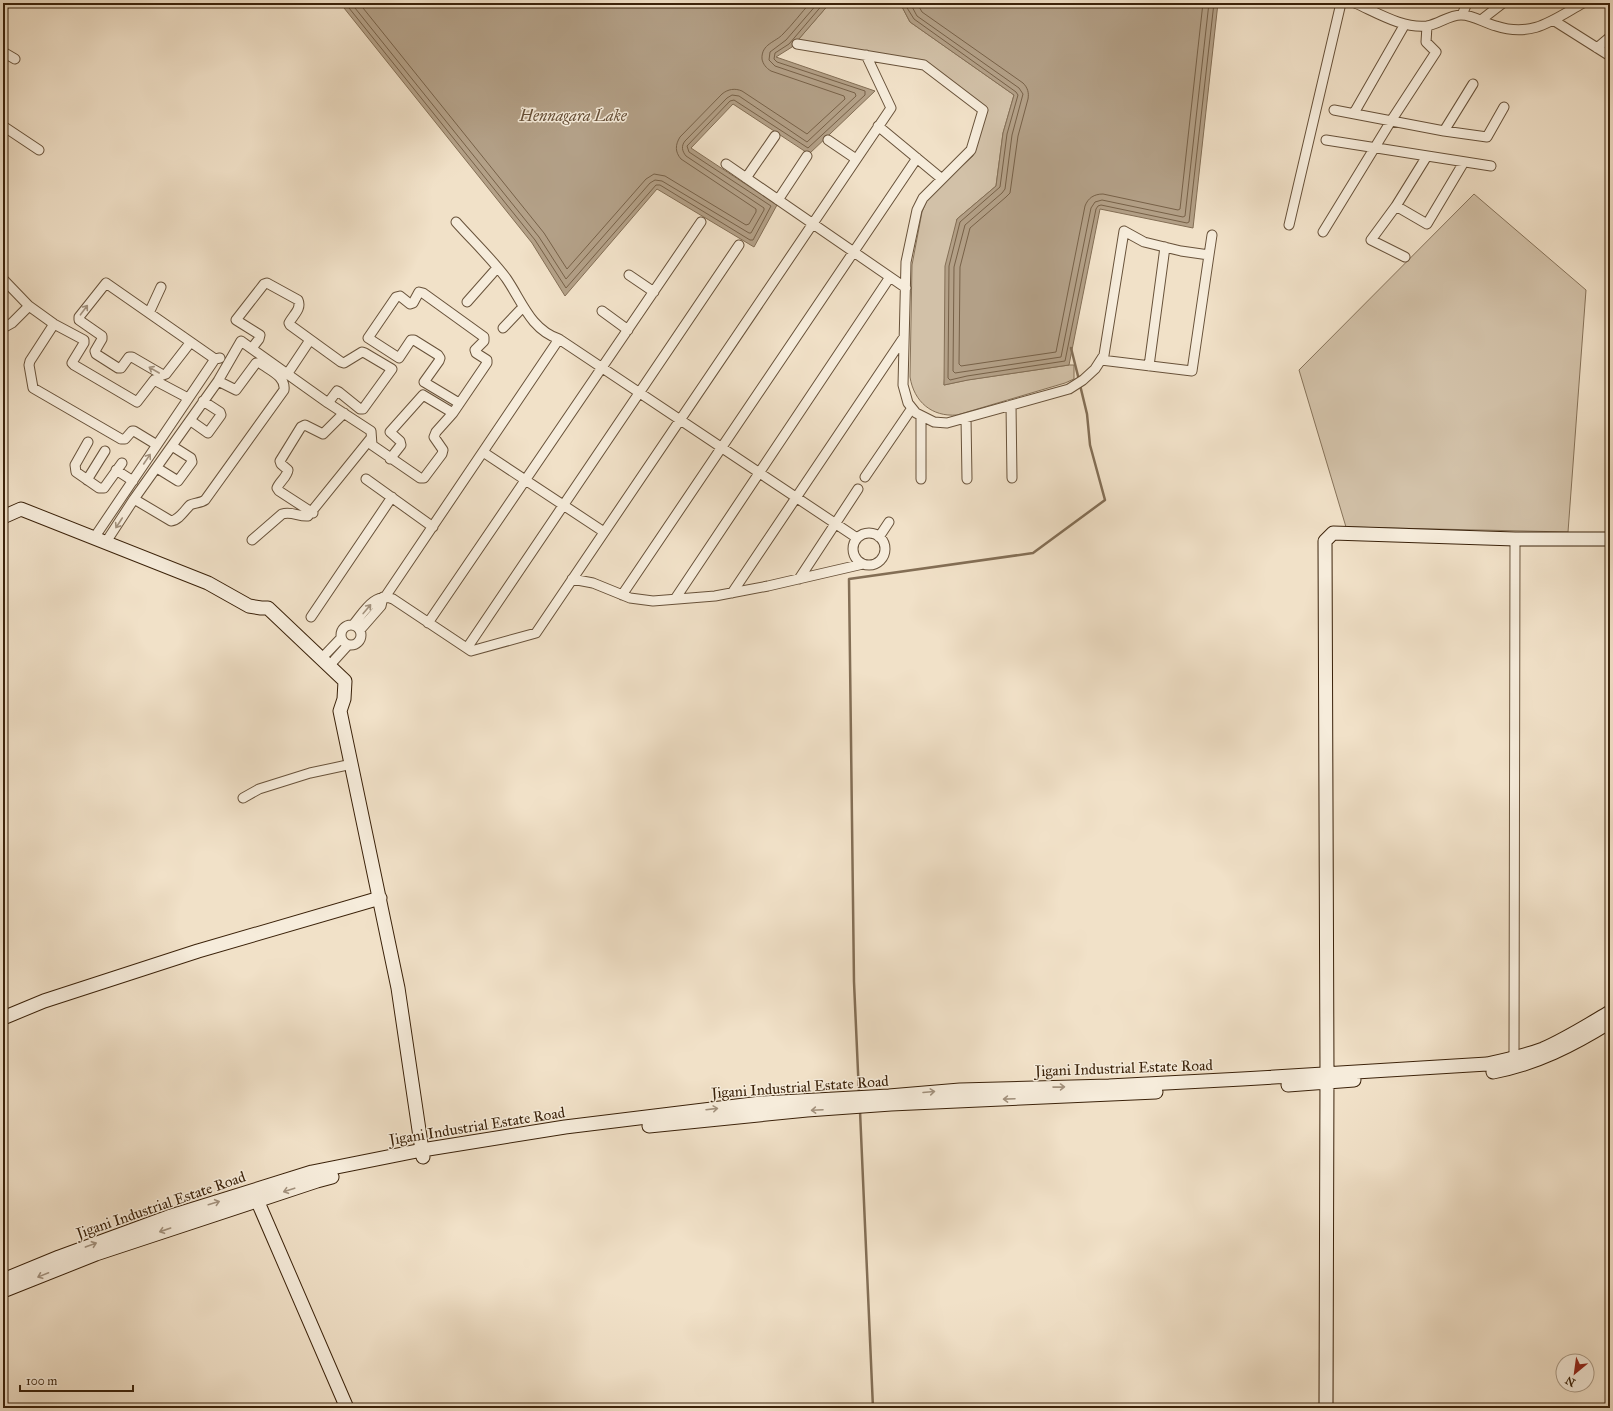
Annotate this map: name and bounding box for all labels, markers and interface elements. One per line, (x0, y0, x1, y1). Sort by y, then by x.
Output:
water label: Hennagara Lake (518, 106, 628, 125)
one-way arrow (80, 305, 88, 316)
one-way arrow (148, 366, 160, 374)
one-way arrow (143, 454, 151, 465)
one-way arrow (114, 517, 123, 528)
one-way arrow (362, 604, 371, 614)
street label: Jigani Industrial Estate Road (1033, 1056, 1214, 1081)
street label: Jigani Industrial Estate Road (709, 1072, 890, 1103)
one-way arrow (1052, 1083, 1065, 1091)
one-way arrow (922, 1089, 935, 1096)
one-way arrow (1003, 1095, 1016, 1103)
street label: Jigani Industrial Estate Road (386, 1103, 567, 1150)
one-way arrow (705, 1105, 718, 1113)
one-way arrow (811, 1106, 824, 1113)
street label: Jigani Industrial Estate Road (72, 1167, 249, 1244)
one-way arrow (282, 1187, 295, 1194)
one-way arrow (208, 1199, 221, 1206)
one-way arrow (159, 1227, 172, 1234)
one-way arrow (85, 1241, 97, 1249)
one-way arrow (37, 1271, 49, 1279)
north arrow (1555, 1353, 1595, 1393)
scale bar (20, 1367, 133, 1393)
text: N (1563, 1373, 1578, 1389)
text: 100 m (26, 1374, 57, 1388)

